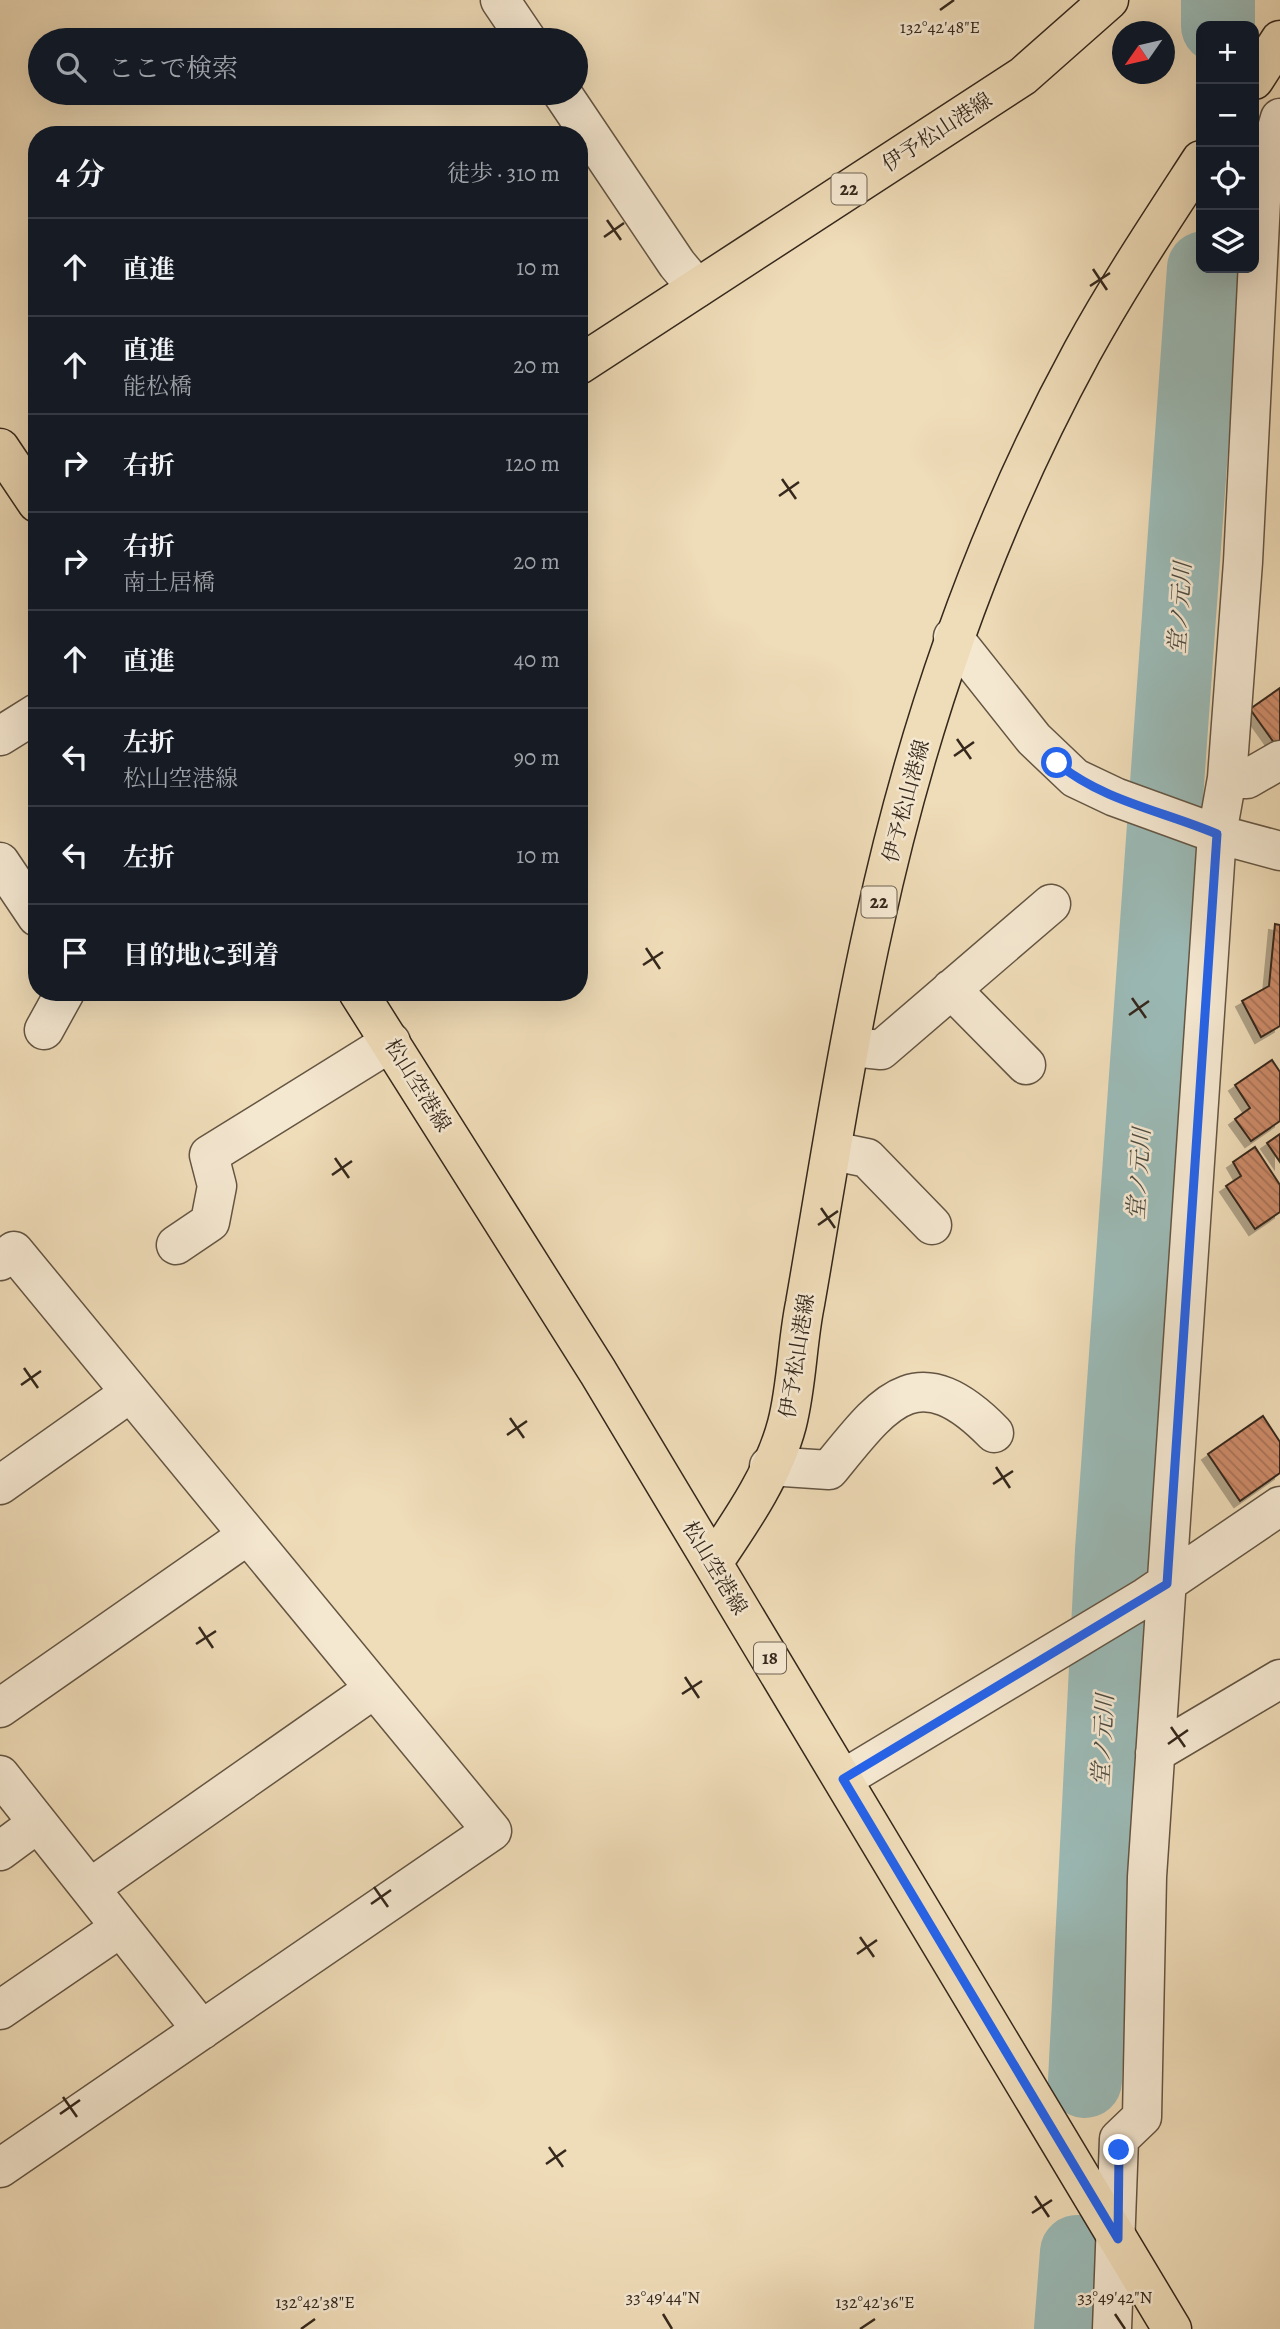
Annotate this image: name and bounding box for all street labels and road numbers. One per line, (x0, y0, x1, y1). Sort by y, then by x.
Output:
street label: 伊予松山港線 (877, 86, 997, 178)
road number: 22 (832, 174, 866, 204)
street label: 伊予松山港線 (876, 737, 936, 865)
road number: 22 (862, 887, 896, 918)
street label: 松山空港線 (378, 1033, 458, 1137)
street label: 伊予松山港線 (773, 1292, 821, 1420)
street label: 松山空港線 (676, 1516, 754, 1620)
road number: 18 (754, 1642, 786, 1674)

